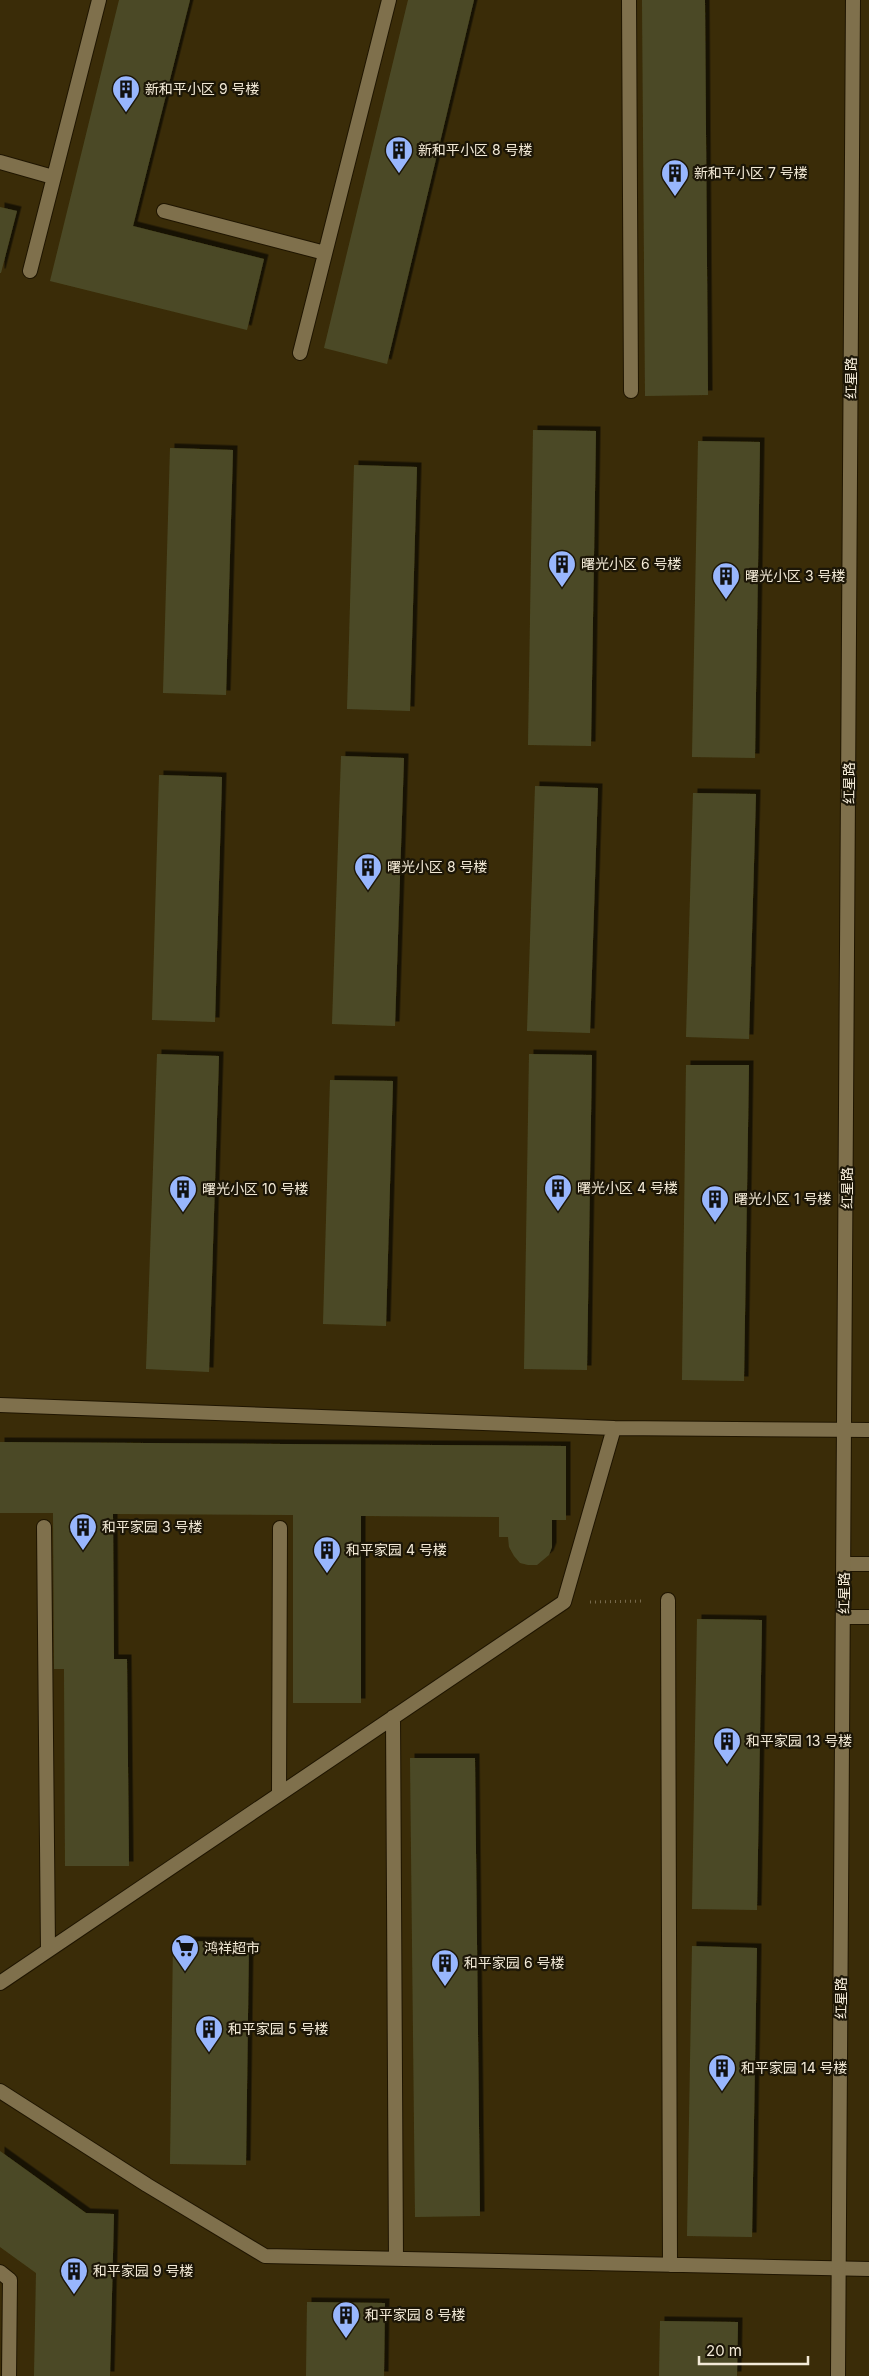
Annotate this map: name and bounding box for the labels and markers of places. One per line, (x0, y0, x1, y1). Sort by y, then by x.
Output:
building icon: 新和平小区 9 号楼 (111, 74, 141, 113)
place label: 新和平小区 9 号楼 (145, 80, 260, 97)
building icon: 新和平小区 8 号楼 (384, 135, 414, 174)
place label: 新和平小区 8 号楼 (418, 141, 533, 158)
building icon: 新和平小区 7 号楼 (660, 158, 690, 197)
place label: 新和平小区 7 号楼 (694, 164, 808, 181)
building icon: 曙光小区 6 号楼 (547, 549, 577, 588)
place label: 曙光小区 6 号楼 (581, 555, 682, 572)
building icon: 曙光小区 3 号楼 (711, 561, 741, 600)
place label: 曙光小区 3 号楼 (745, 567, 846, 584)
building icon: 曙光小区 8 号楼 (353, 852, 383, 891)
place label: 曙光小区 8 号楼 (387, 858, 488, 875)
building icon: 曙光小区 4 号楼 (543, 1173, 573, 1212)
building icon: 曙光小区 10 号楼 (168, 1174, 198, 1213)
place label: 曙光小区 4 号楼 (577, 1179, 678, 1196)
place label: 曙光小区 10 号楼 (202, 1180, 308, 1197)
building icon: 曙光小区 1 号楼 (700, 1184, 730, 1223)
place label: 曙光小区 1 号楼 (734, 1190, 832, 1207)
building icon: 和平家园 3 号楼 (68, 1512, 98, 1551)
place label: 和平家园 3 号楼 (102, 1518, 203, 1535)
building icon: 和平家园 4 号楼 (312, 1535, 342, 1574)
place label: 和平家园 4 号楼 (346, 1541, 447, 1558)
building icon: 和平家园 13 号楼 (712, 1726, 742, 1765)
place label: 和平家园 13 号楼 (746, 1732, 852, 1749)
supermarket icon: 鸿祥超市 (170, 1933, 200, 1972)
place label: 鸿祥超市 (204, 1939, 260, 1956)
building icon: 和平家园 6 号楼 (430, 1948, 460, 1987)
place label: 和平家园 6 号楼 (464, 1954, 565, 1971)
building icon: 和平家园 5 号楼 (194, 2014, 224, 2053)
place label: 和平家园 5 号楼 (228, 2020, 328, 2037)
building icon: 和平家园 14 号楼 (707, 2053, 737, 2092)
place label: 和平家园 14 号楼 (741, 2059, 848, 2076)
building icon: 和平家园 9 号楼 (59, 2256, 89, 2295)
place label: 和平家园 9 号楼 (93, 2262, 194, 2279)
building icon: 和平家园 8 号楼 (331, 2300, 361, 2339)
place label: 和平家园 8 号楼 (365, 2306, 466, 2323)

